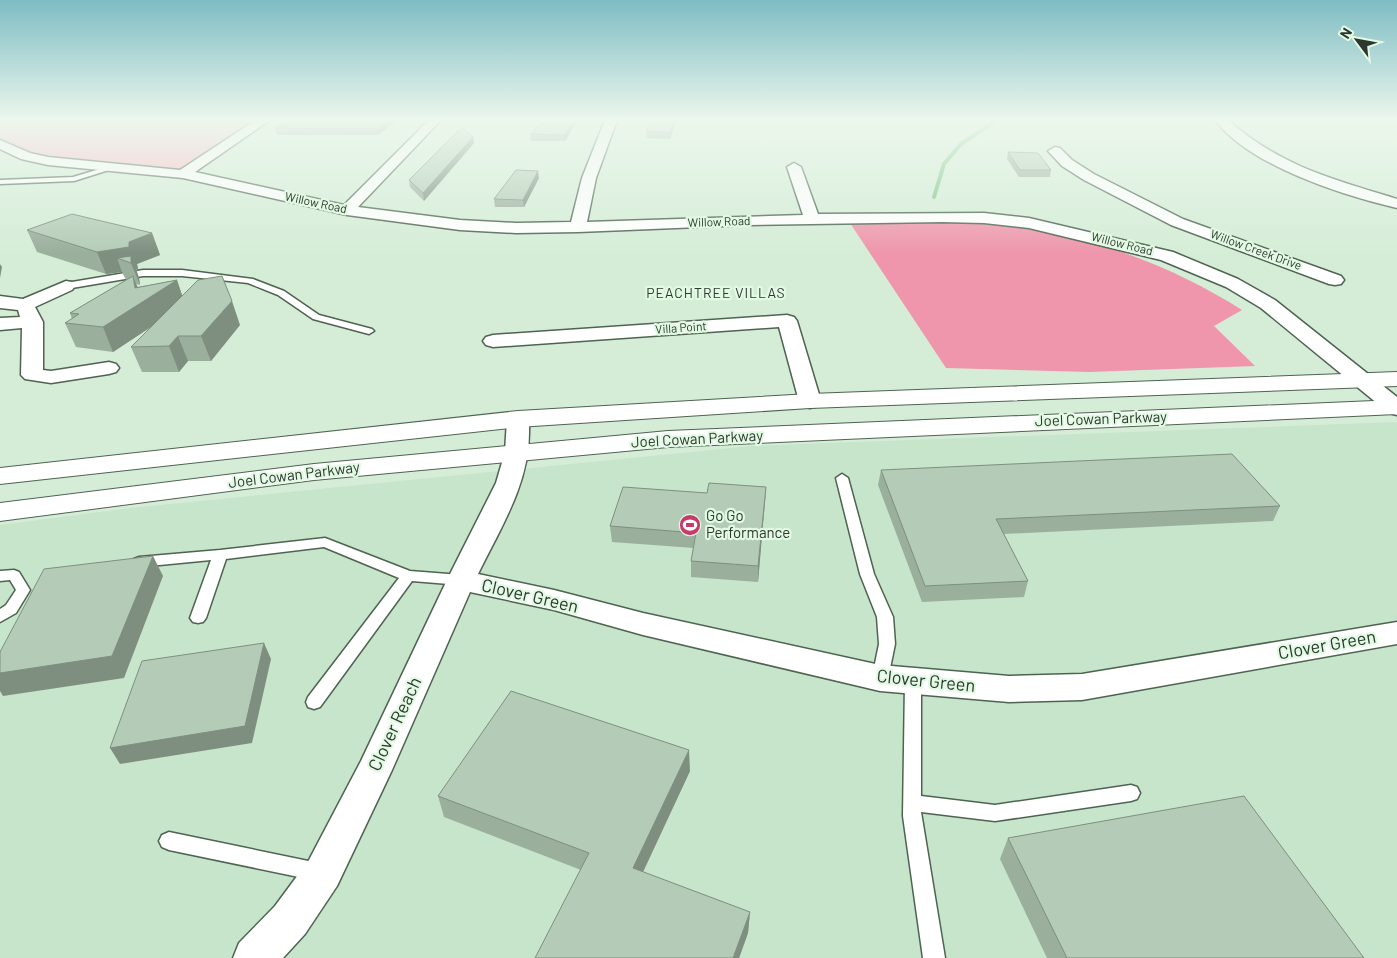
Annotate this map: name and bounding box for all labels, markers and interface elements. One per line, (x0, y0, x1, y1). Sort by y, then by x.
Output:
north arrow (1332, 15, 1382, 65)
text: N (1336, 24, 1355, 41)
street label: Willow Road (284, 189, 348, 215)
street label: Willow Road (687, 213, 751, 229)
street label: Willow Creek Drive (1209, 226, 1304, 272)
street label: Willow Road (1090, 229, 1155, 257)
district label: PEACHTREE VILLAS (646, 284, 786, 301)
street label: Villa Point (655, 318, 707, 336)
street label: Joel Cowan Parkway (1035, 407, 1167, 429)
street label: Joel Cowan Parkway (630, 426, 764, 450)
street label: Joel Cowan Parkway (227, 457, 361, 491)
place label: Go Go Performance (706, 506, 790, 541)
sports icon: Go Go Performance (678, 513, 702, 537)
street label: Clover Green (480, 573, 581, 617)
street label: Clover Green (1276, 625, 1377, 663)
street label: Clover Green (876, 664, 976, 696)
street label: Clover Reach (363, 673, 425, 774)

